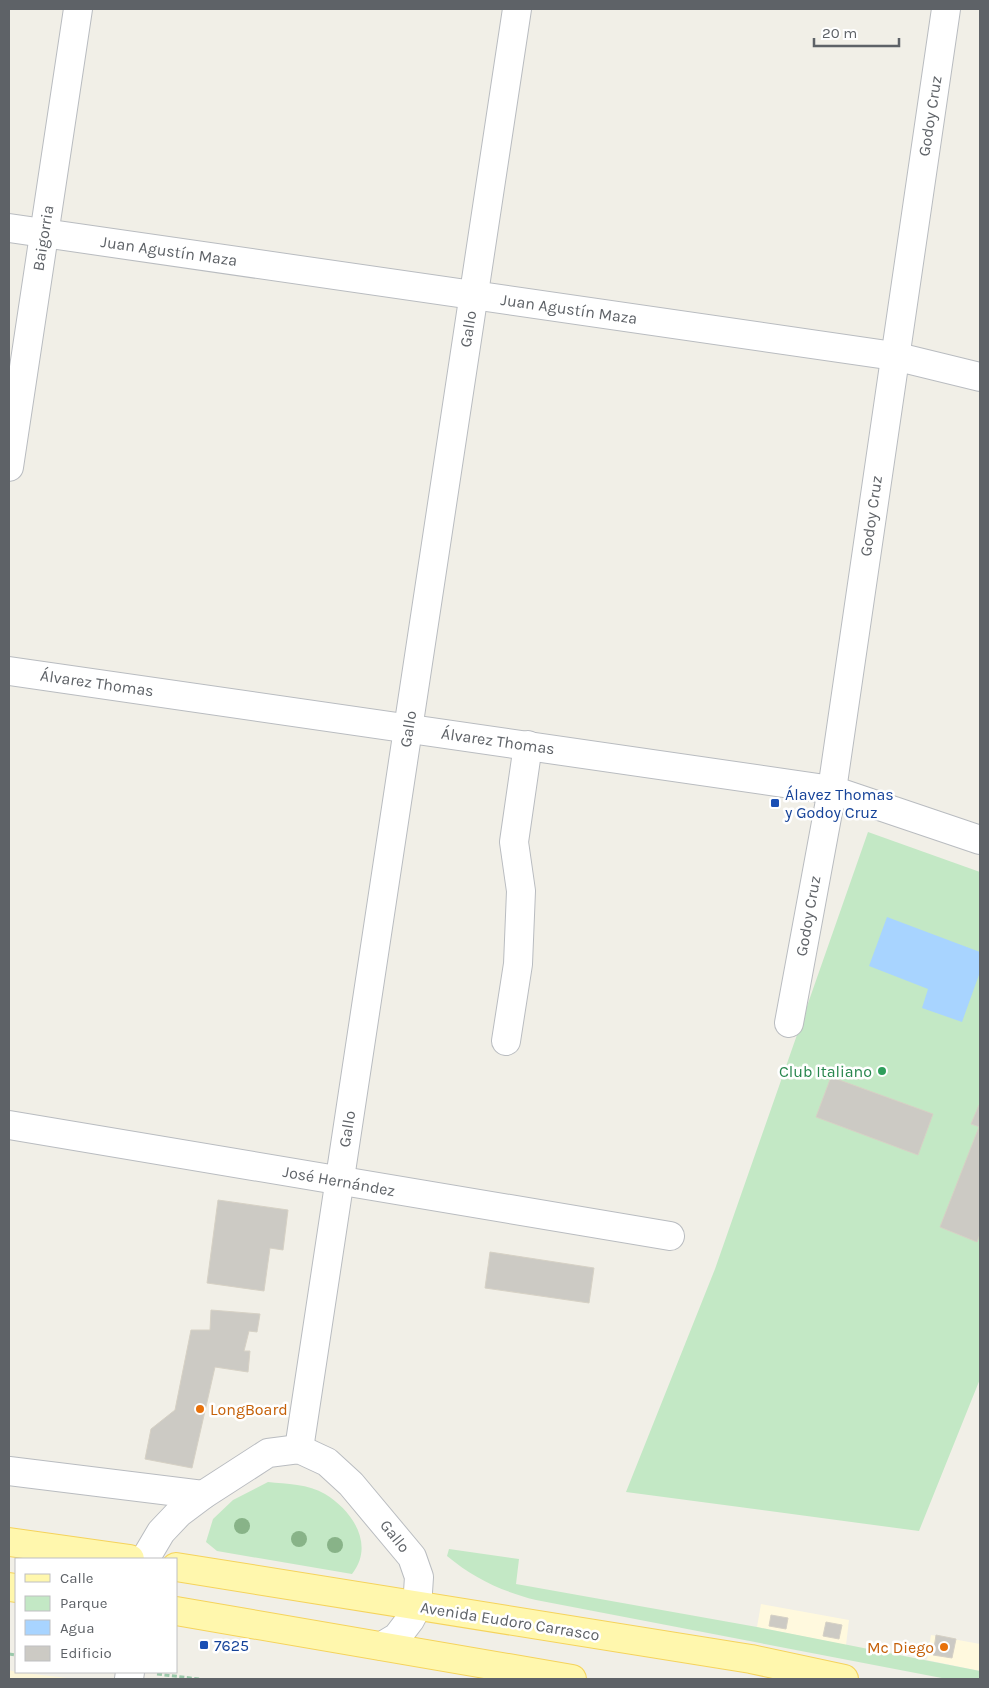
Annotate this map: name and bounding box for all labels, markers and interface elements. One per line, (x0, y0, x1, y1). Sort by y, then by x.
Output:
scale bar (814, 15, 899, 47)
text: 20 m (822, 24, 857, 42)
street label: Godoy Cruz (914, 74, 946, 158)
street label: Baigorria (28, 204, 58, 272)
street label: Juan Agustín Maza (99, 232, 239, 270)
street label: Juan Agustín Maza (499, 290, 639, 328)
street label: Gallo (456, 309, 480, 349)
street label: Godoy Cruz (856, 474, 886, 558)
street label: Álvarez Thomas (39, 666, 155, 700)
street label: Gallo (396, 709, 420, 749)
street label: Álvarez Thomas (440, 724, 556, 758)
place label: Álavez Thomas y Godoy Cruz (784, 785, 894, 822)
marker: Álavez Thomas y Godoy Cruz (769, 797, 781, 809)
street label: Godoy Cruz (792, 874, 824, 958)
place label: Club Italiano (779, 1062, 872, 1081)
marker: Club Italiano (876, 1065, 888, 1077)
street label: Gallo (335, 1109, 359, 1149)
street label: José Hernández (281, 1162, 397, 1200)
place label: LongBoard (210, 1400, 288, 1419)
marker: LongBoard (194, 1403, 206, 1415)
street label: Gallo (376, 1516, 414, 1556)
legend (15, 1558, 178, 1673)
text: Calle (60, 1569, 94, 1587)
text: Parque (60, 1594, 108, 1612)
street label: Avenida Eudoro Carrasco (419, 1597, 601, 1645)
text: Agua (60, 1619, 94, 1637)
place label: 7625 (214, 1636, 249, 1655)
place label: Mc Diego (867, 1638, 934, 1657)
marker: 7625 (198, 1639, 210, 1651)
marker: Mc Diego (938, 1641, 950, 1653)
text: Edificio (60, 1644, 112, 1662)

